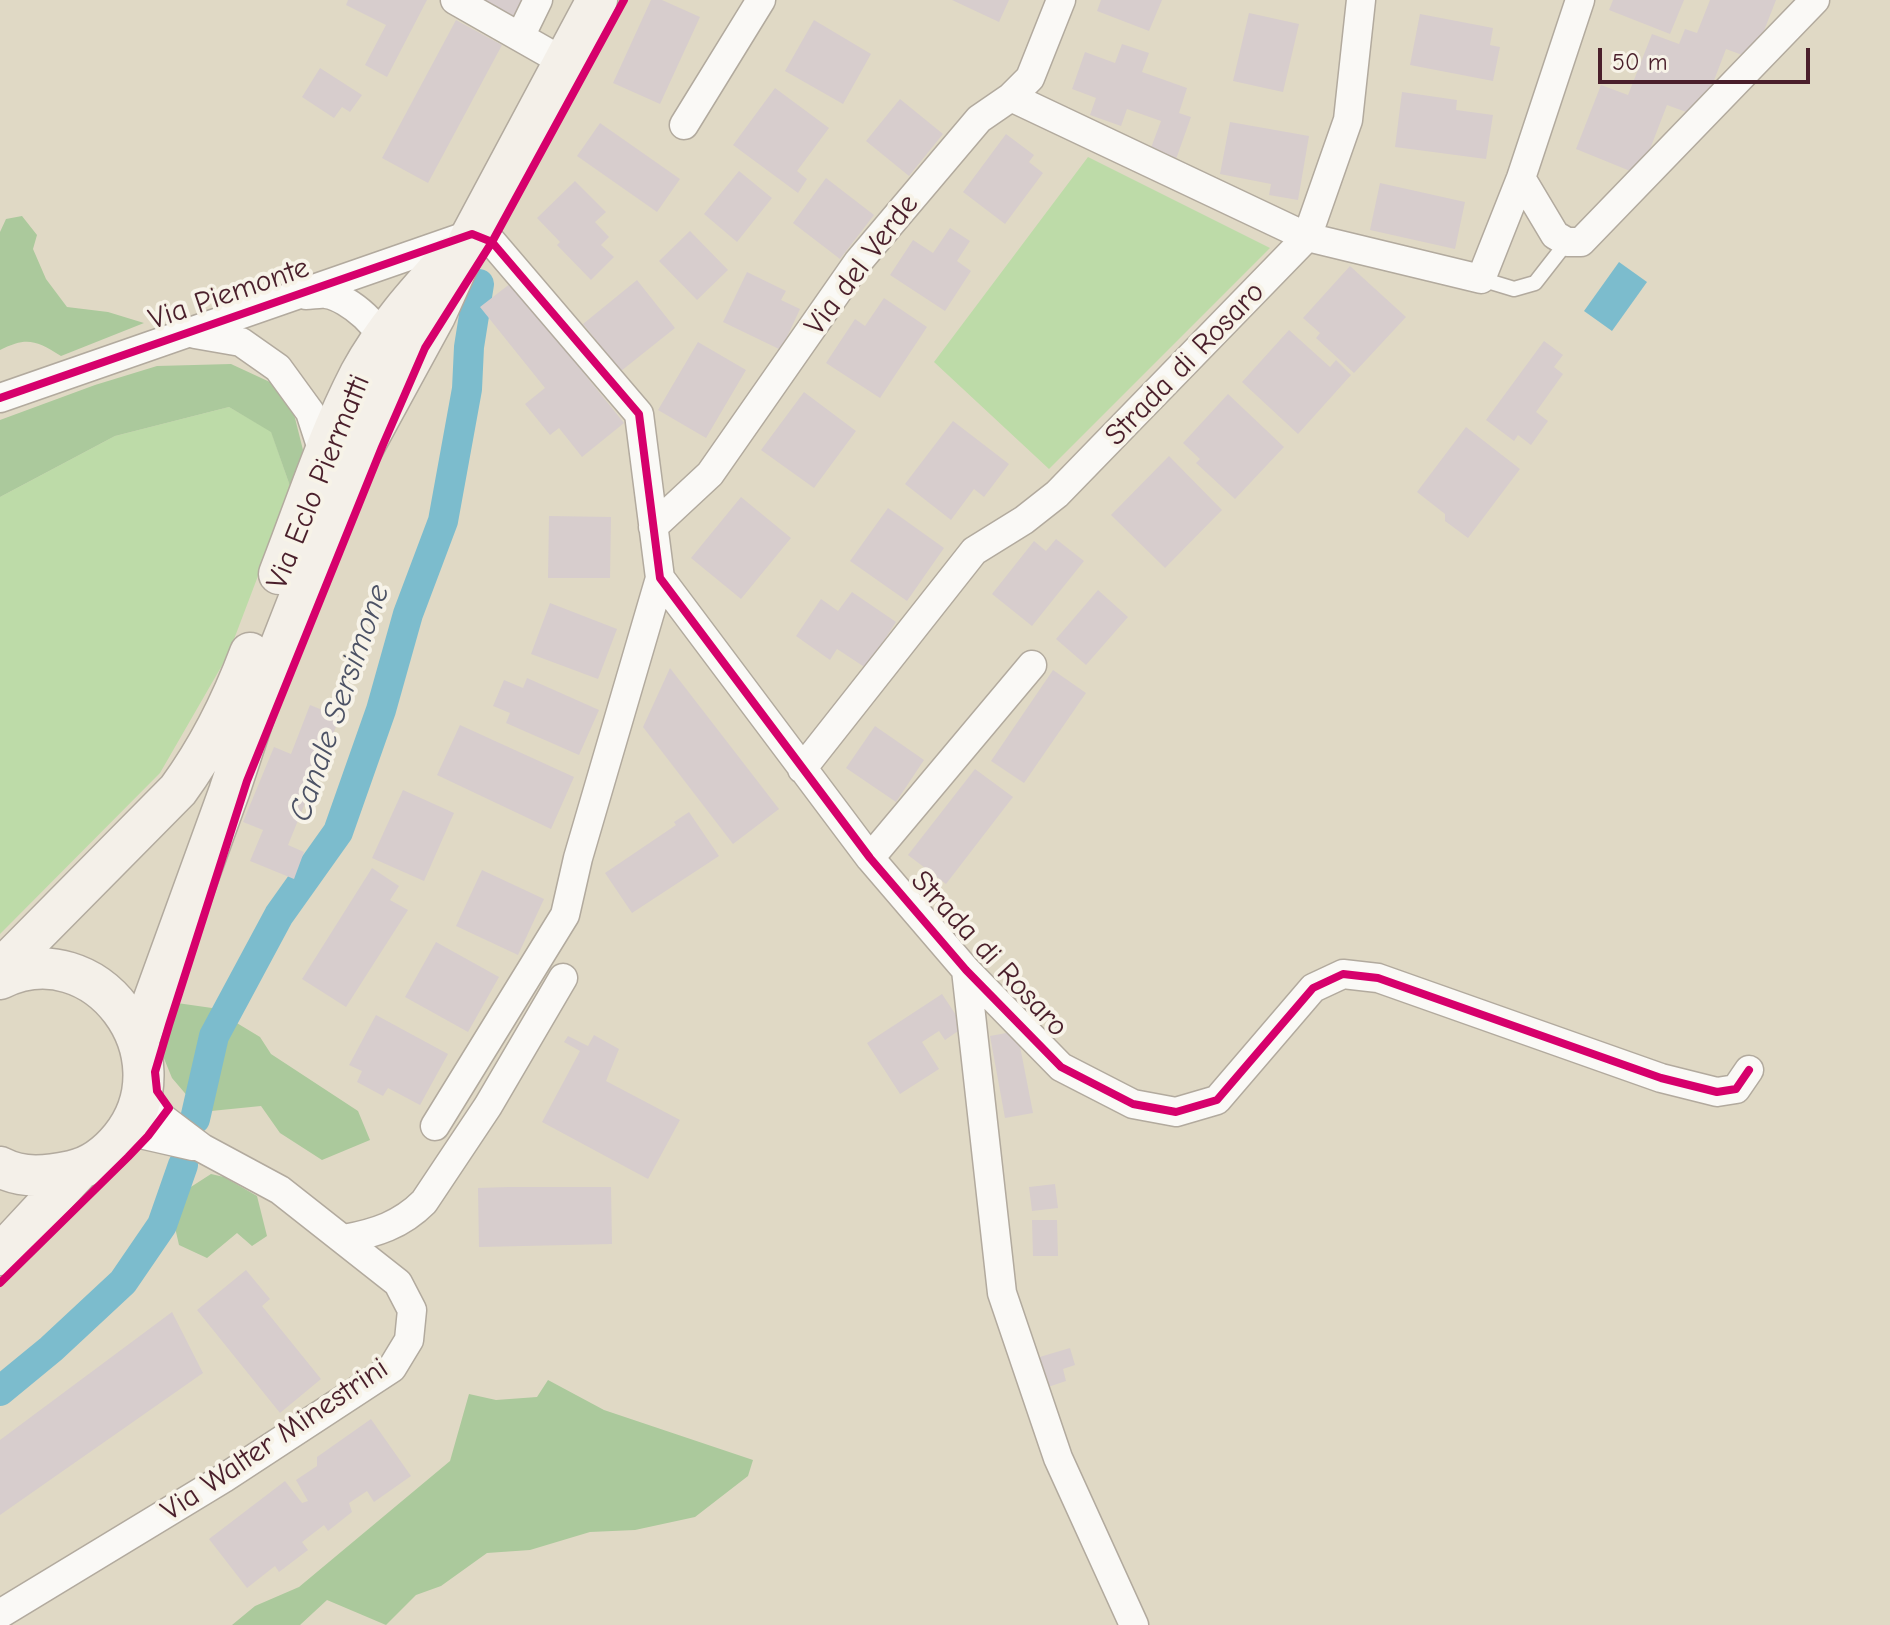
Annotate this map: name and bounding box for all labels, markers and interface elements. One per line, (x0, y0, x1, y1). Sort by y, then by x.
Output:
scale bar (1602, 32, 1814, 82)
text: 50 m (1612, 48, 1668, 76)
street label: Via del Verde (797, 187, 927, 343)
street label: Via Piemonte (144, 250, 314, 338)
street label: Strada di Rosaro (1098, 274, 1272, 454)
street label: Via Eclo Piermatti (260, 369, 378, 595)
water label: Canale Sersimone (281, 579, 399, 827)
street label: Strada di Rosaro (903, 863, 1075, 1045)
street label: Via Walter Minestrini (155, 1351, 395, 1529)

